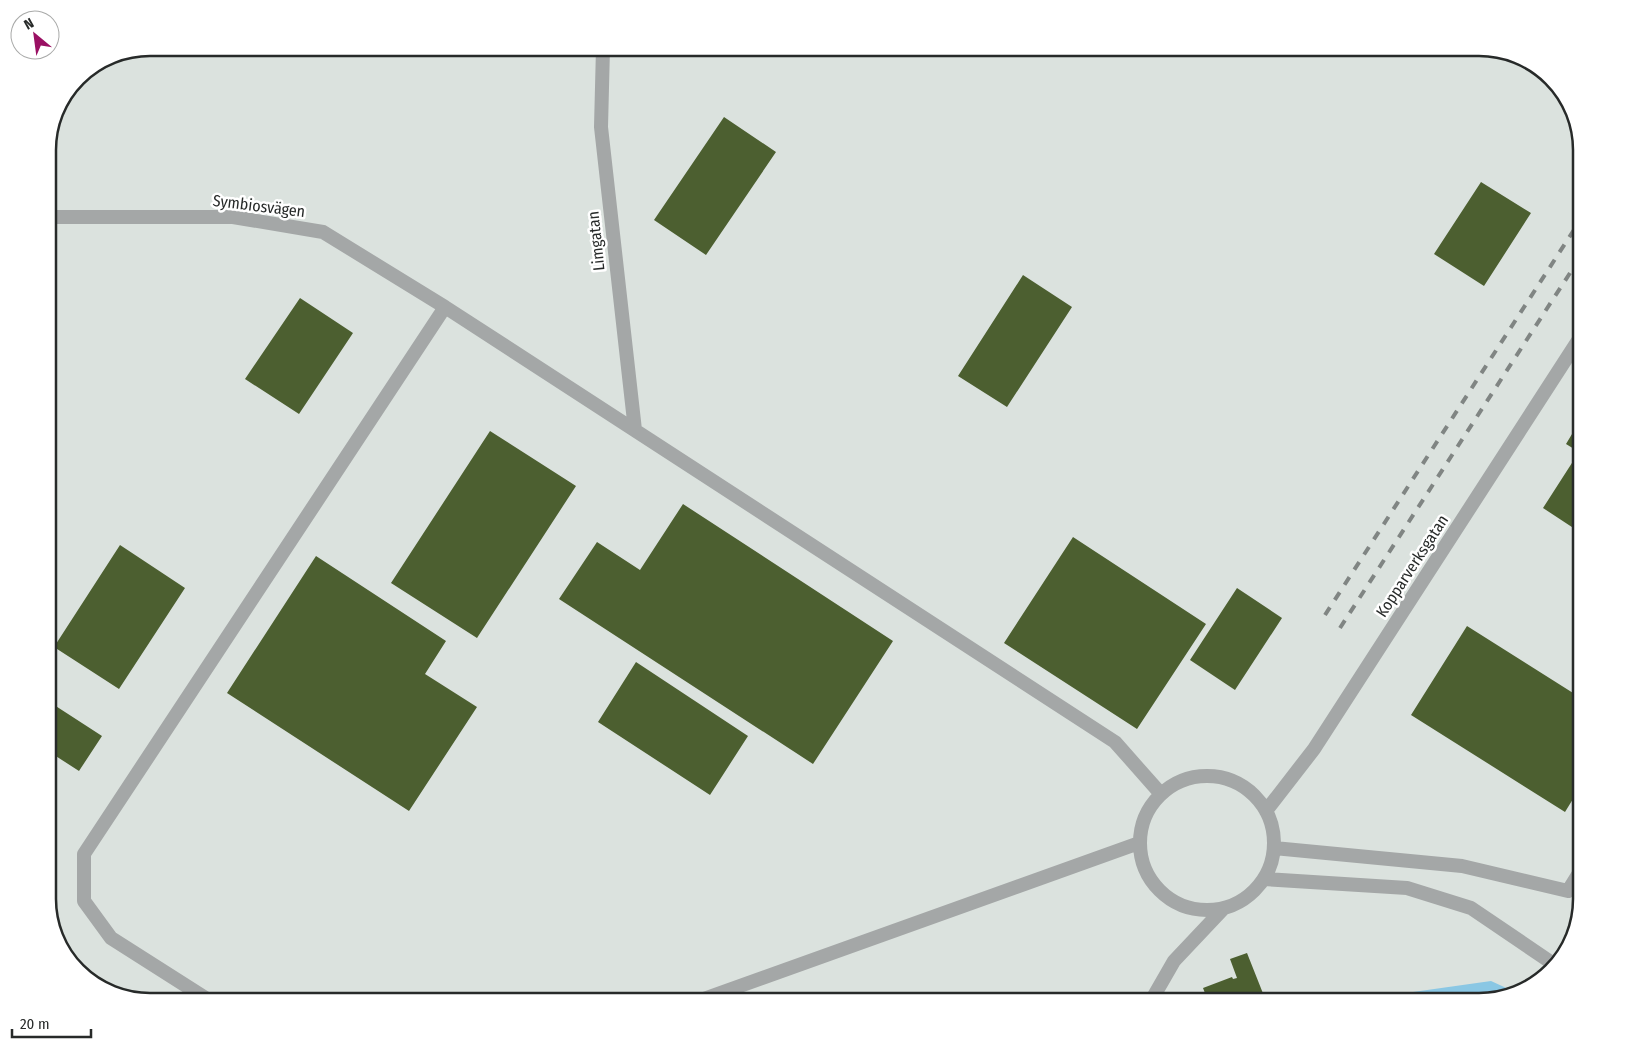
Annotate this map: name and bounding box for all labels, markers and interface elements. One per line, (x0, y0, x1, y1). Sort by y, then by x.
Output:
north arrow (10, 10, 60, 60)
text: N (21, 15, 37, 34)
street label: Symbiosvägen (212, 191, 306, 221)
street label: Limgatan (583, 210, 609, 272)
street label: Kopparverksgatan (1372, 511, 1452, 621)
scale bar (12, 1006, 91, 1038)
text: 20 m (20, 1015, 50, 1033)

